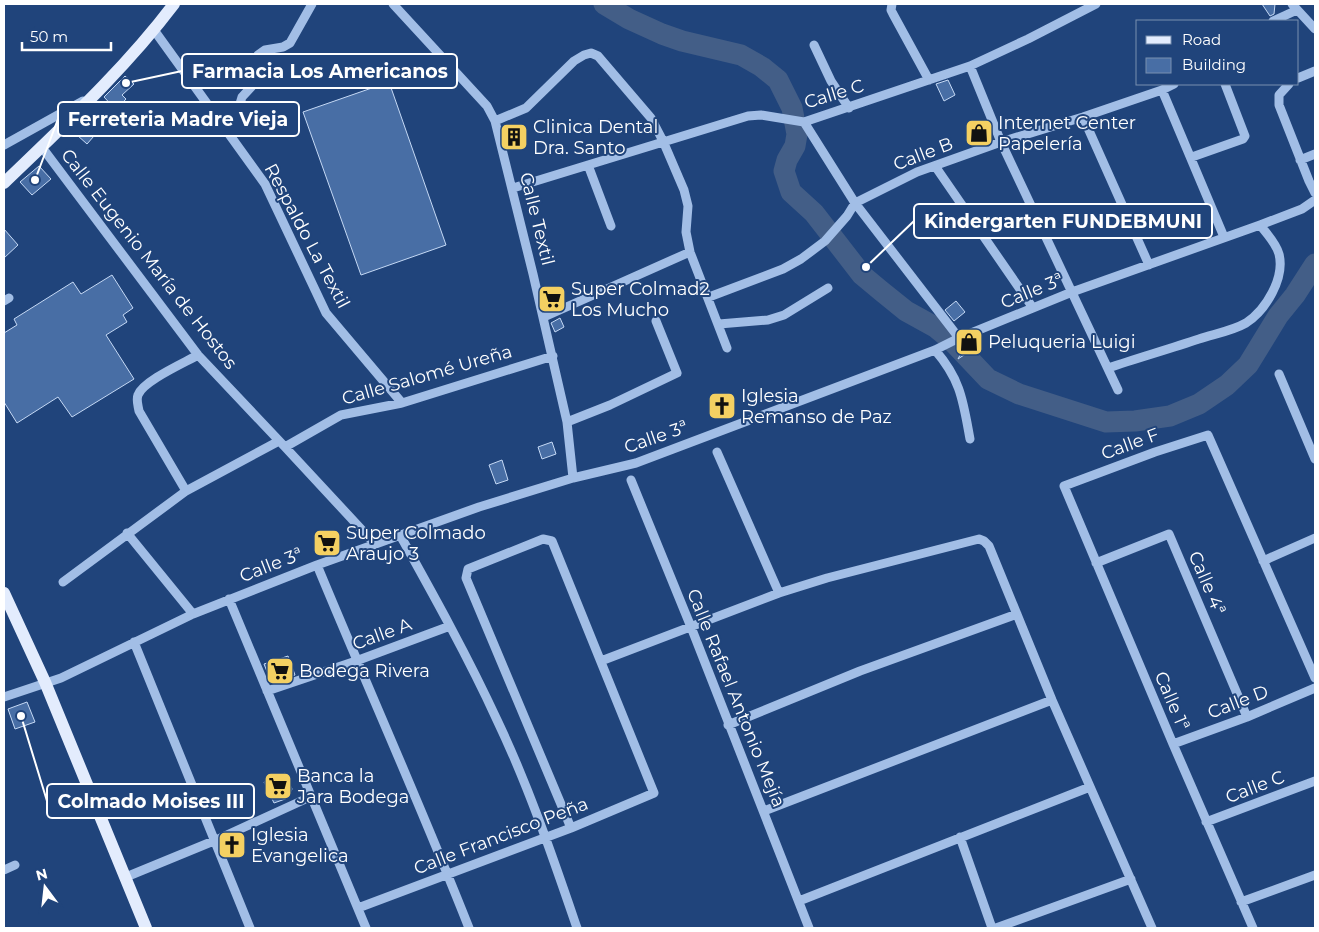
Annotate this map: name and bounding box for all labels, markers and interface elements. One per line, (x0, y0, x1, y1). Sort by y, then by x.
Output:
scale bar (22, 20, 111, 52)
legend (1136, 20, 1299, 85)
text: 50 m (30, 27, 68, 46)
text: Road (1182, 30, 1221, 49)
callout: Farmacia Los Americanos (182, 54, 457, 88)
text: Building (1182, 55, 1246, 74)
text: Farmacia Los Americanos (192, 60, 448, 83)
street label: Calle C (801, 74, 867, 113)
callout: Ferreteria Madre Vieja (58, 102, 299, 136)
text: Ferreteria Madre Vieja (68, 108, 288, 131)
place label: Internet Center Papelería (998, 112, 1136, 155)
place label: Clinica Dental Dra. Santo (533, 116, 658, 159)
shop icon: Internet Center Papelería (964, 118, 994, 148)
building icon: Clinica Dental Dra. Santo (499, 122, 529, 152)
street label: Calle B (890, 133, 956, 175)
street label: Calle Eugenio María de Hostos (56, 145, 242, 374)
street label: Respaldo La Textil (260, 160, 354, 312)
street label: Calle Textil (515, 170, 559, 268)
callout: Kindergarten FUNDEBMUNI (914, 204, 1212, 238)
text: Kindergarten FUNDEBMUNI (924, 210, 1202, 233)
street label: Calle 3ª (997, 268, 1067, 314)
place label: Super Colmad2 Los Mucho (571, 278, 710, 321)
supermarket icon: Super Colmad2 Los Mucho (537, 284, 567, 314)
shop icon: Peluqueria Luigi (954, 327, 984, 357)
place label: Peluqueria Luigi (988, 331, 1136, 353)
street label: Calle Salomé Ureña (339, 340, 515, 410)
place label: Iglesia Remanso de Paz (741, 385, 892, 428)
church icon: Iglesia Remanso de Paz (707, 391, 737, 421)
street label: Calle 3ª (621, 416, 691, 458)
street label: Calle F (1098, 423, 1162, 465)
place label: Super Colmado Araujo 3 (346, 522, 486, 565)
supermarket icon: Super Colmado Araujo 3 (312, 528, 342, 558)
street label: Calle 3ª (236, 543, 306, 587)
street label: Calle 4ª (1184, 548, 1230, 618)
street label: Calle Rafael Antonio Mejía (682, 586, 790, 810)
street label: Calle A (349, 613, 415, 655)
supermarket icon: Bodega Rivera (265, 656, 295, 686)
place label: Bodega Rivera (299, 660, 430, 682)
street label: Calle 1ª (1150, 668, 1194, 734)
street label: Calle D (1204, 680, 1272, 724)
place label: Banca la Jara Bodega (296, 765, 409, 808)
street label: Calle C (1222, 766, 1288, 808)
supermarket icon: Banca la Jara Bodega (263, 771, 293, 801)
callout: Colmado Moises III (47, 784, 254, 818)
text: Colmado Moises III (58, 790, 244, 813)
street label: Calle Francisco Peña (411, 793, 591, 879)
place label: Iglesia Evangelica (251, 824, 349, 867)
church icon: Iglesia Evangelica (217, 830, 247, 860)
north arrow (20, 862, 70, 912)
text: N (34, 864, 49, 885)

